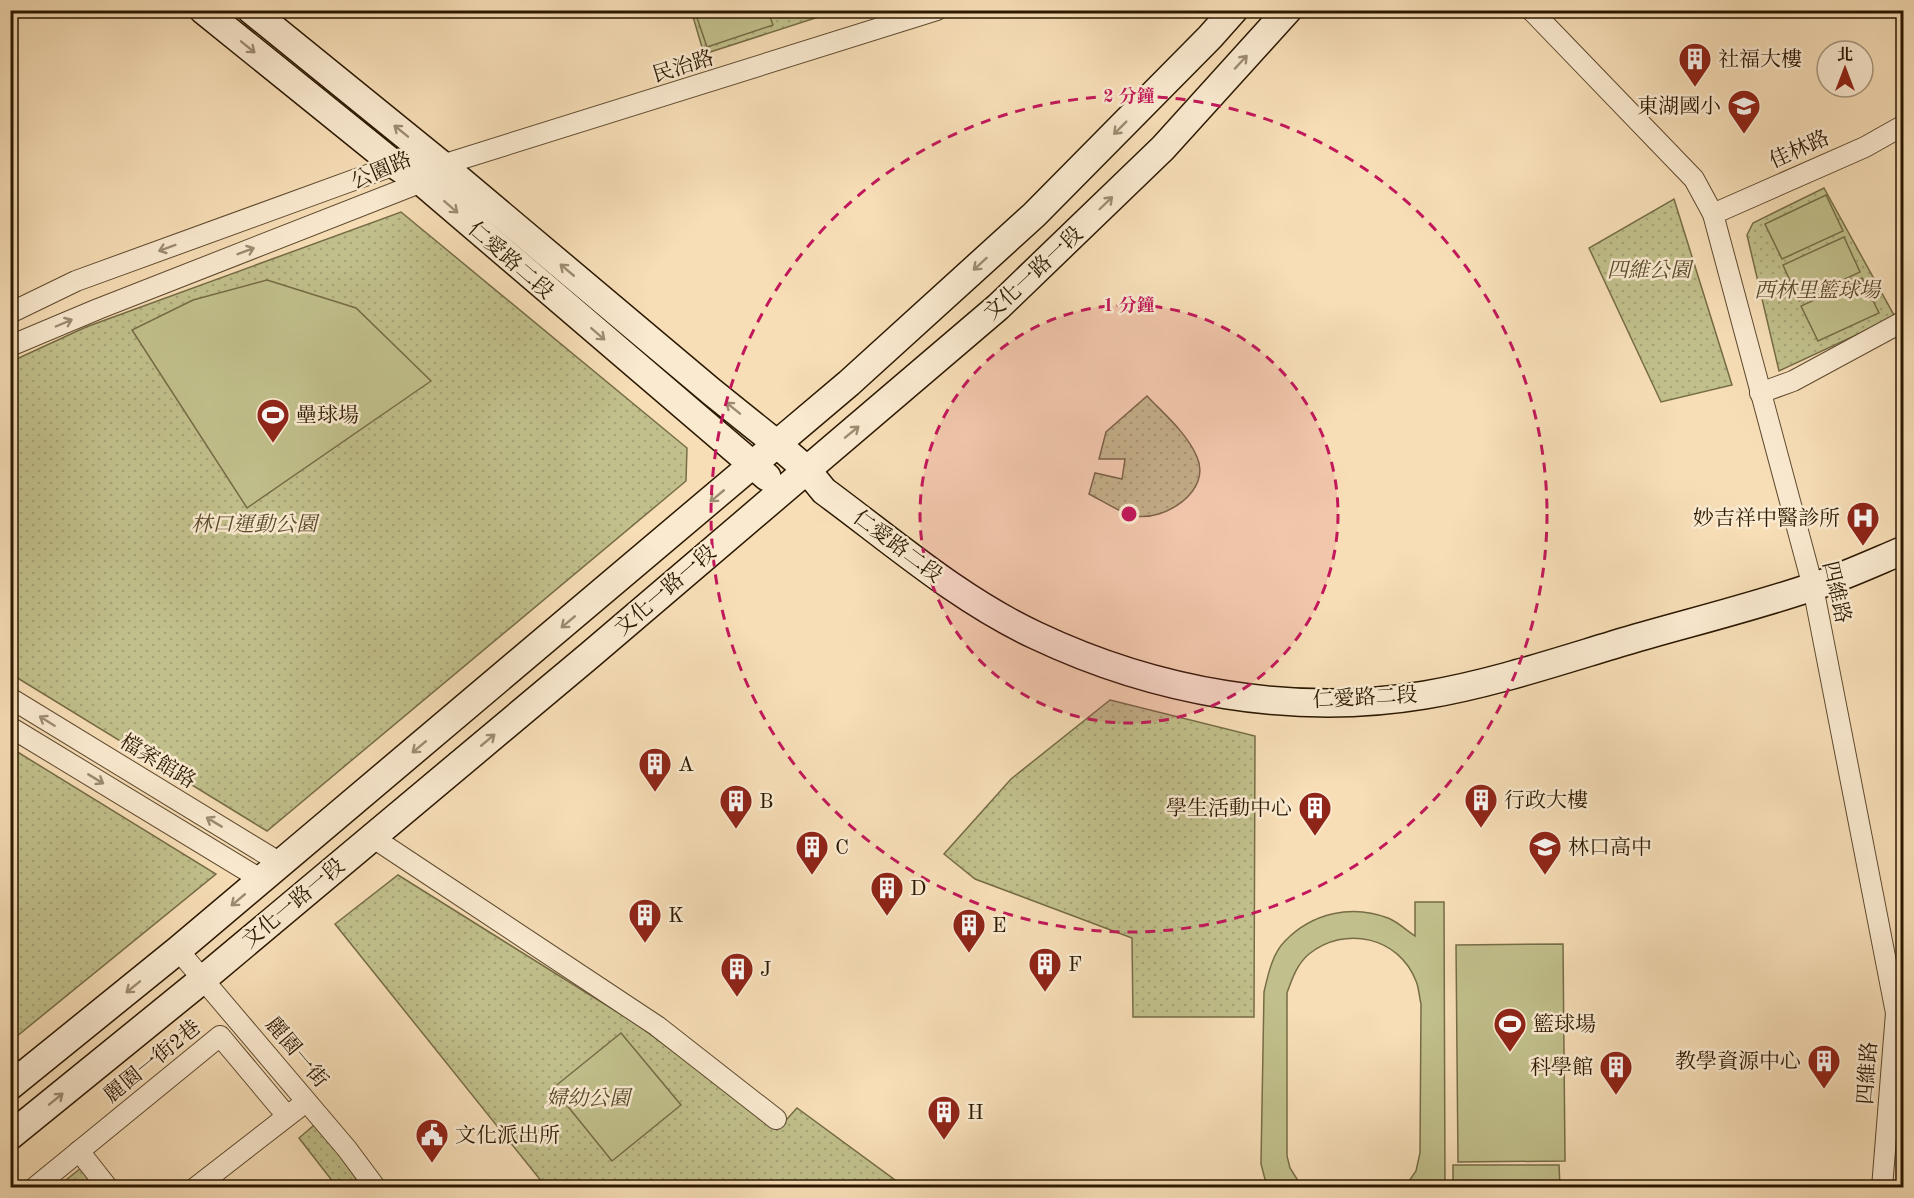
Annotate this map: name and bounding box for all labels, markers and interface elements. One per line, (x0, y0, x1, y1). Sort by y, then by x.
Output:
north arrow (1815, 39, 1875, 99)
one-way arrow (240, 41, 256, 54)
building icon: 社福大樓 (1677, 41, 1713, 88)
street label: 民治路 (650, 46, 717, 87)
text: 北 (1837, 46, 1853, 64)
place label: 社福大樓 (1718, 48, 1802, 71)
one-way arrow (1234, 55, 1248, 70)
text: 2 分鐘 (1103, 86, 1155, 106)
school or university icon: 東湖國小 (1726, 88, 1762, 135)
place label: 東湖國小 (1637, 95, 1721, 118)
one-way arrow (1113, 121, 1127, 136)
one-way arrow (393, 125, 409, 138)
street label: 佳林路 (1766, 126, 1833, 173)
street label: 公園路 (347, 147, 415, 193)
one-way arrow (1099, 196, 1114, 211)
one-way arrow (443, 200, 458, 214)
street label: 仁愛路二段 (464, 217, 558, 303)
street label: 文化一路一段 (979, 222, 1087, 325)
one-way arrow (159, 244, 177, 255)
one-way arrow (236, 245, 254, 256)
one-way arrow (973, 257, 988, 271)
park label: 四維公園 (1607, 259, 1694, 282)
one-way arrow (560, 263, 575, 277)
park label: 西林里籃球場 (1754, 279, 1882, 302)
text: 1 分鐘 (1103, 295, 1155, 315)
one-way arrow (55, 317, 73, 328)
one-way arrow (590, 328, 606, 341)
sports icon: 壘球場 (255, 397, 291, 444)
one-way arrow (725, 402, 741, 415)
place label: 壘球場 (296, 404, 359, 427)
one-way arrow (844, 425, 860, 438)
one-way arrow (710, 489, 725, 503)
hospital icon: 妙吉祥中醫診所 (1845, 500, 1881, 547)
centre of rings (1119, 504, 1139, 524)
street label: 仁愛路二段 (849, 506, 947, 587)
place label: 妙吉祥中醫診所 (1693, 507, 1840, 530)
park label: 林口運動公園 (191, 513, 320, 536)
street label: 文化一路一段 (610, 540, 720, 640)
street label: 四維路 (1818, 559, 1855, 625)
one-way arrow (560, 615, 576, 628)
street label: 仁愛路二段 (1312, 683, 1418, 712)
one-way arrow (39, 714, 56, 726)
street label: 檔案館路 (116, 730, 200, 793)
one-way arrow (480, 733, 495, 747)
one-way arrow (411, 741, 427, 754)
building icon: A (637, 746, 673, 793)
place label: A (678, 755, 694, 776)
one-way arrow (87, 773, 104, 785)
building icon: 行政大樓 (1463, 782, 1499, 829)
building icon: B (718, 783, 754, 830)
place label: 行政大樓 (1504, 789, 1588, 812)
building icon: 學生活動中心 (1297, 790, 1333, 837)
place label: B (759, 792, 774, 813)
place label: 學生活動中心 (1166, 797, 1292, 820)
one-way arrow (206, 816, 223, 828)
building icon: C (794, 829, 830, 876)
school or university icon: 林口高中 (1527, 829, 1563, 876)
place label: 林口高中 (1568, 836, 1652, 859)
place label: C (835, 838, 849, 859)
street label: 文化一路一段 (238, 854, 349, 953)
building icon: D (869, 870, 905, 917)
place label: D (910, 879, 926, 900)
one-way arrow (230, 894, 246, 907)
building icon: K (627, 897, 663, 944)
place label: K (668, 906, 684, 927)
building icon: E (951, 907, 987, 954)
place label: E (992, 916, 1007, 937)
building icon: F (1027, 946, 1063, 993)
building icon: J (719, 951, 755, 998)
place label: F (1068, 955, 1082, 976)
place label: J (760, 960, 771, 981)
one-way arrow (125, 981, 141, 994)
sports icon: 籃球場 (1492, 1006, 1528, 1053)
street label: 麗園一街 (261, 1013, 332, 1092)
place label: 籃球場 (1533, 1013, 1596, 1036)
street label: 麗園一街2巷 (100, 1016, 205, 1107)
street label: 四維路 (1854, 1041, 1881, 1105)
building icon: 教學資源中心 (1806, 1043, 1842, 1090)
building icon: 科學館 (1598, 1049, 1634, 1096)
place label: 教學資源中心 (1675, 1050, 1801, 1073)
place label: 科學館 (1530, 1056, 1593, 1079)
park label: 婦幼公園 (546, 1087, 633, 1110)
one-way arrow (48, 1092, 63, 1106)
building icon: H (926, 1094, 962, 1141)
place label: H (967, 1103, 984, 1124)
public building icon: 文化派出所 (414, 1117, 450, 1164)
place label: 文化派出所 (455, 1124, 560, 1147)

